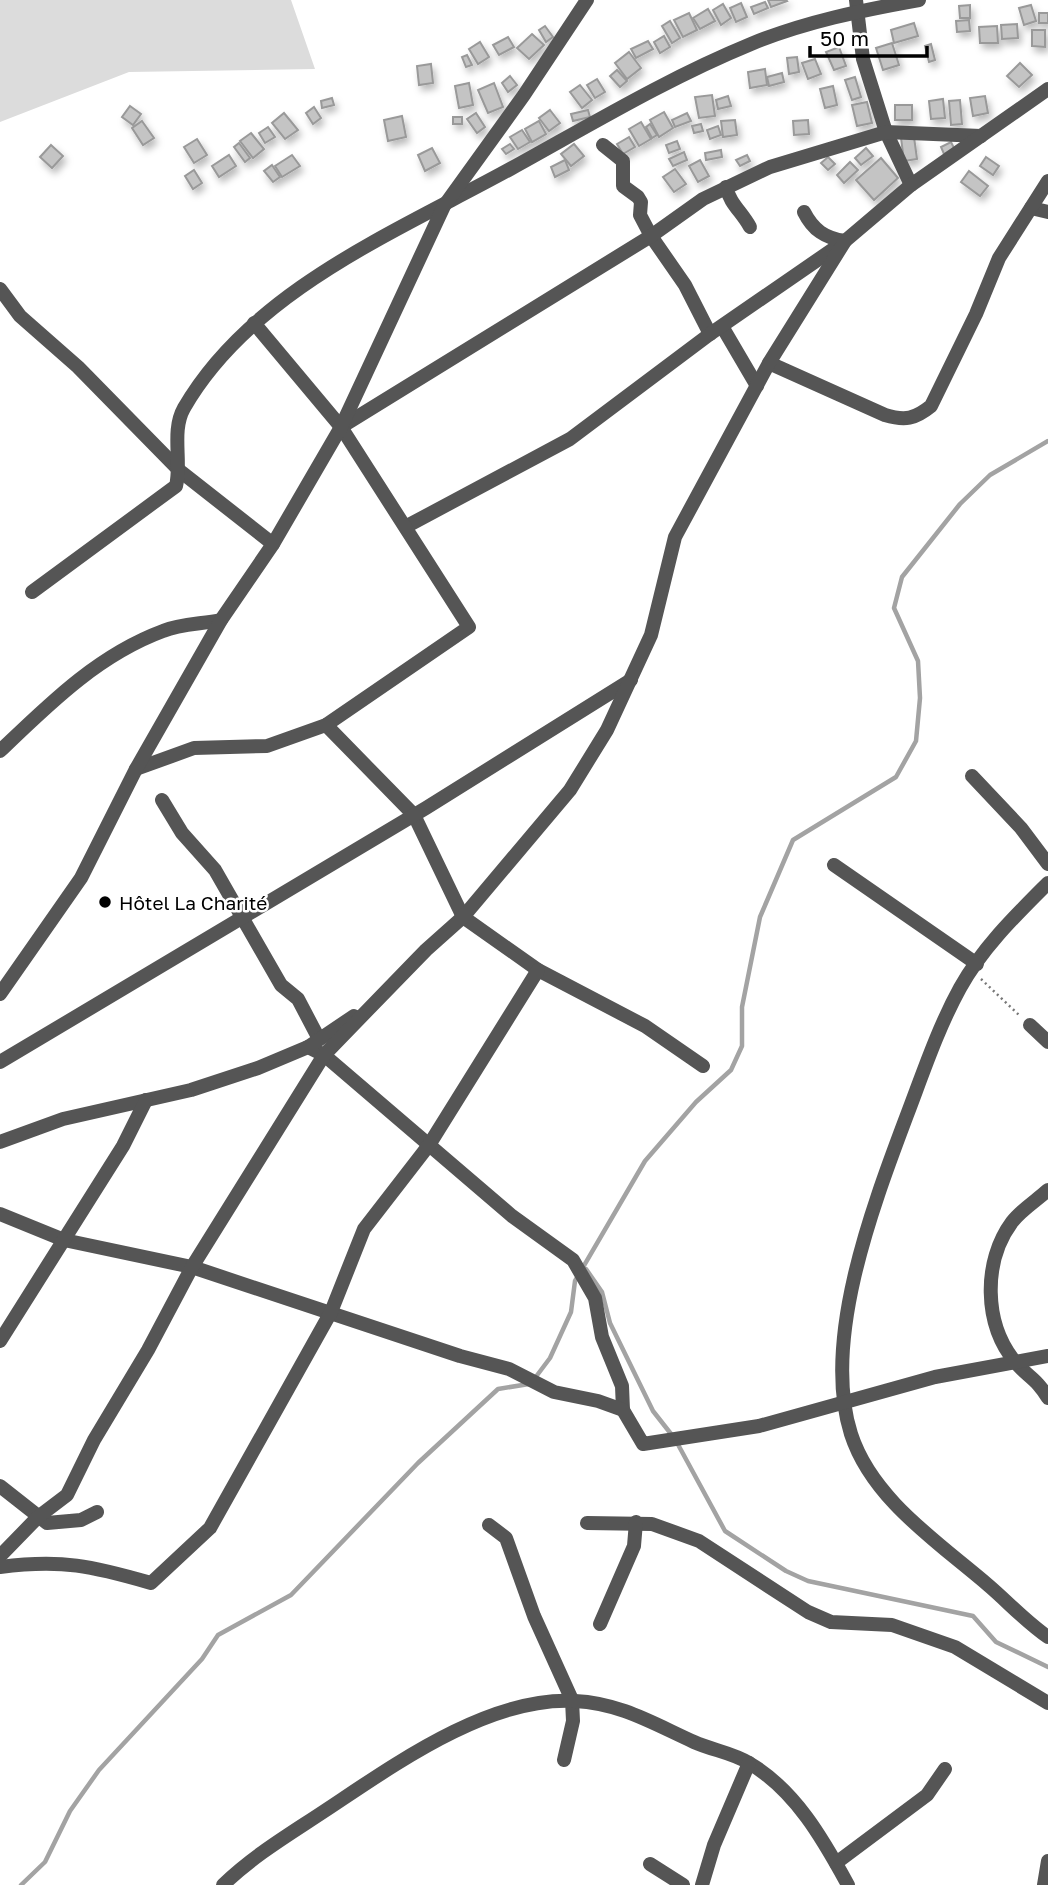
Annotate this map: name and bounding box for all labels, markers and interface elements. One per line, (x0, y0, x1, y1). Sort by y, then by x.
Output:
scale bar (810, 14, 927, 58)
text: 50 m (820, 25, 869, 51)
place label: Hôtel La Charité (119, 891, 267, 914)
marker: Hôtel La Charité (97, 894, 113, 910)

